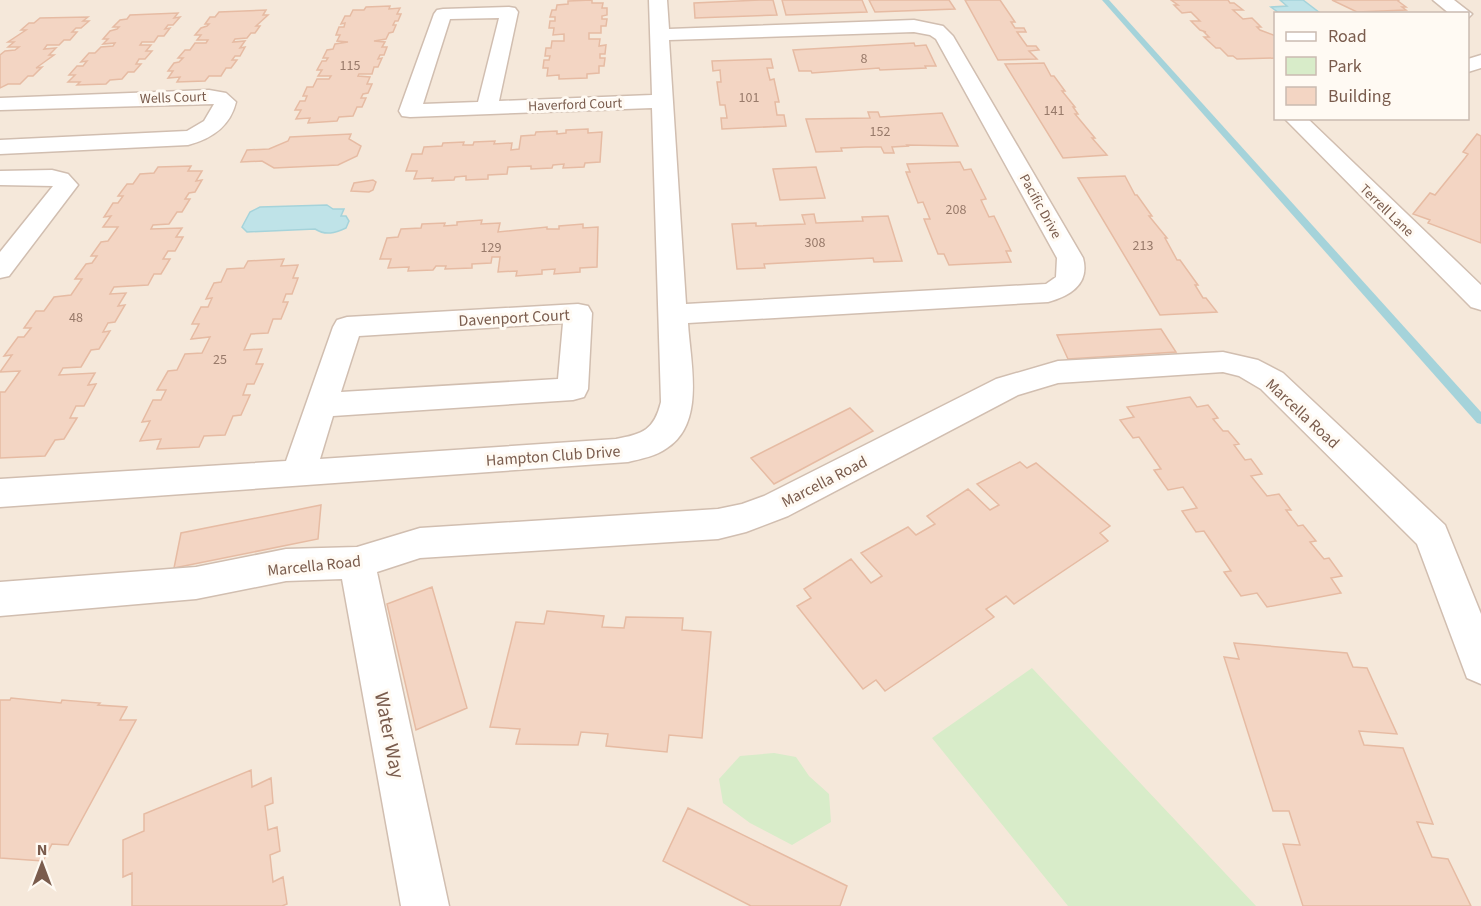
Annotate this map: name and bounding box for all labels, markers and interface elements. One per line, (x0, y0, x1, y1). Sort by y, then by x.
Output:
legend (1274, 12, 1469, 120)
text: Road (1328, 24, 1367, 49)
house number: 8 (861, 49, 868, 69)
text: Park (1328, 54, 1362, 79)
house number: 115 (340, 56, 360, 76)
text: Building (1328, 84, 1391, 109)
street label: Wells Court (139, 87, 207, 109)
house number: 101 (739, 88, 759, 108)
street label: Haverford Court (528, 93, 623, 117)
house number: 141 (1044, 101, 1064, 121)
house number: 152 (870, 122, 890, 142)
street label: Pacific Drive (1014, 170, 1066, 243)
street label: Terrell Lane (1355, 180, 1418, 242)
house number: 208 (946, 200, 966, 220)
house number: 308 (805, 233, 825, 253)
house number: 213 (1133, 236, 1153, 256)
house number: 129 (481, 238, 501, 258)
street label: Davenport Court (458, 304, 571, 332)
house number: 48 (69, 308, 83, 328)
house number: 25 (213, 350, 227, 370)
street label: Marcella Road (1261, 374, 1344, 454)
street label: Hampton Club Drive (485, 440, 621, 472)
street label: Marcella Road (778, 451, 871, 513)
street label: Marcella Road (266, 550, 362, 582)
street label: Water Way (367, 690, 411, 781)
north arrow (12, 834, 72, 894)
text: N (37, 839, 47, 861)

